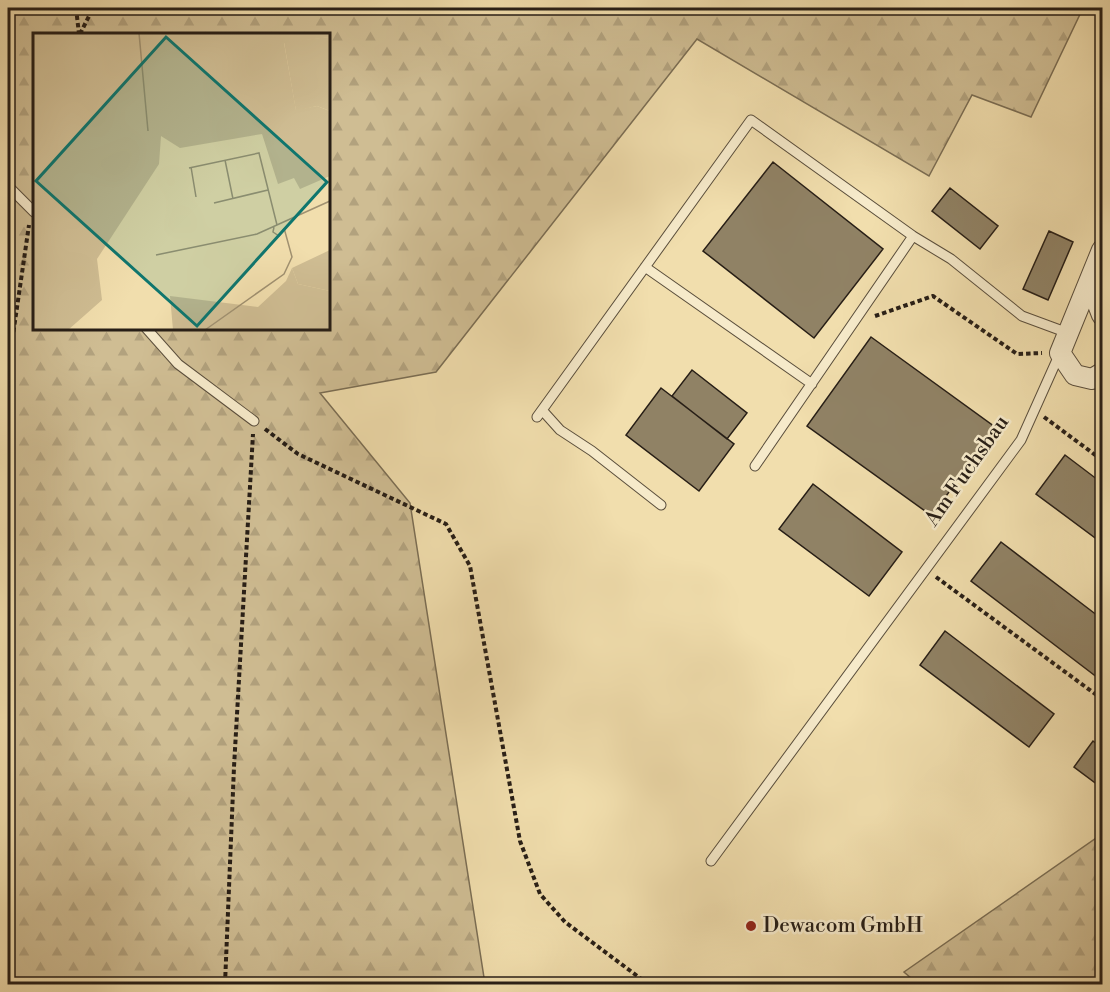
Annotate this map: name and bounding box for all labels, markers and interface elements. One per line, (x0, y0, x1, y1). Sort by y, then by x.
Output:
inset map (33, 33, 330, 330)
street label: Am Fuchsbau (919, 410, 1015, 532)
place label: Dewacom GmbH (763, 913, 923, 939)
marker: Dewacom GmbH (744, 919, 758, 933)

